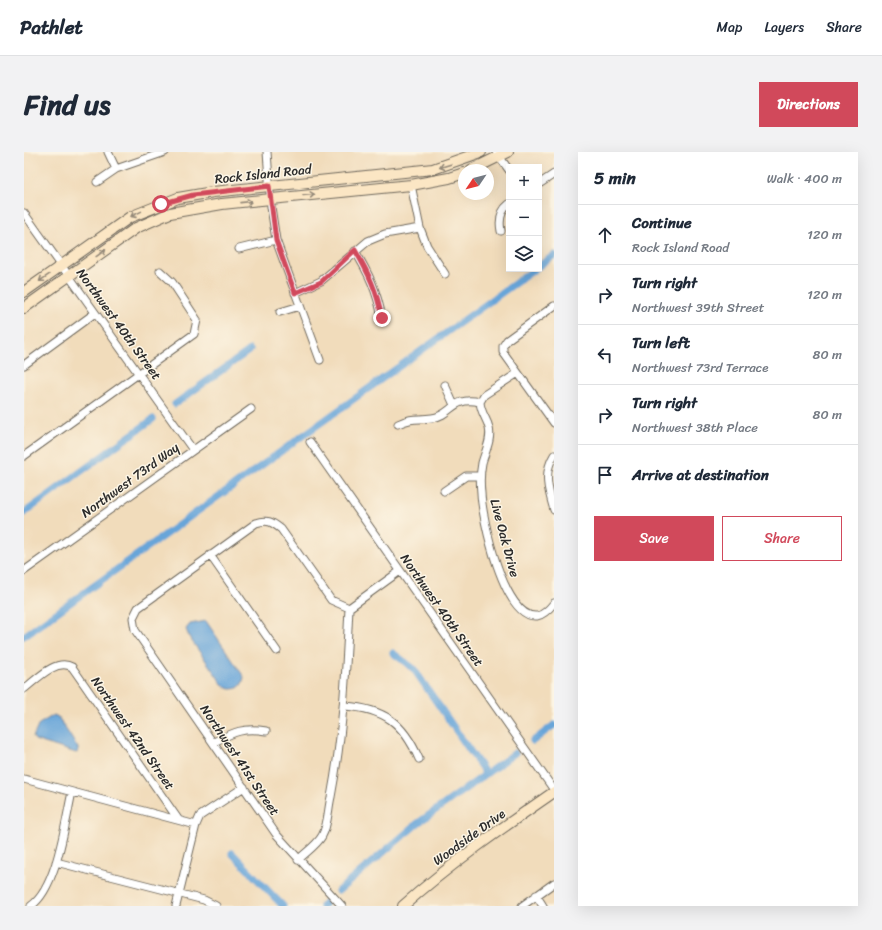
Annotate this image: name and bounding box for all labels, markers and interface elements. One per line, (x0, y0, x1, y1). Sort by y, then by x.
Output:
text: Pathlet (20, 11, 83, 44)
text: Map (717, 15, 742, 40)
text: Layers (764, 15, 804, 40)
text: Share (826, 15, 862, 40)
text: Find us (24, 80, 111, 129)
button: Directions (759, 82, 858, 127)
street label: Rock Island Road (214, 157, 314, 191)
one-way arrow (439, 163, 452, 170)
text: 5 min (594, 163, 636, 193)
north arrow (458, 164, 494, 200)
map controls (506, 164, 542, 272)
button: + (506, 164, 542, 200)
text: Walk · 400 m (767, 167, 842, 190)
one-way arrow (302, 191, 315, 199)
route start (152, 195, 170, 213)
one-way arrow (239, 198, 252, 205)
button: − (506, 200, 542, 236)
text: Continue (632, 210, 692, 236)
one-way arrow (130, 211, 142, 218)
text: 120 m (807, 223, 842, 246)
icon: ahead (594, 224, 616, 246)
button: layers (506, 236, 542, 272)
text: Rock Island Road (632, 236, 729, 259)
one-way arrow (95, 249, 106, 257)
street label: Northwest 40th Street (70, 263, 168, 385)
text: Turn right (632, 270, 697, 296)
one-way arrow (39, 273, 50, 282)
text: 120 m (807, 283, 842, 306)
icon: right (594, 284, 616, 306)
text: Northwest 39th Street (632, 296, 764, 319)
route end (373, 309, 391, 327)
text: Turn left (632, 330, 690, 356)
text: 80 m (813, 343, 842, 366)
icon: left (594, 344, 616, 366)
text: Northwest 73rd Terrace (632, 356, 769, 379)
text: Turn right (632, 390, 697, 416)
text: 80 m (813, 403, 842, 426)
icon: right (594, 404, 616, 426)
text: Northwest 38th Place (632, 416, 758, 439)
street label: Northwest 73rd Way (76, 436, 184, 524)
text: Arrive at destination (632, 462, 769, 488)
icon: arrive (594, 464, 616, 486)
street label: Live Oak Drive (483, 496, 527, 580)
button: Save (594, 516, 714, 561)
button: Share (722, 516, 842, 561)
street label: Northwest 40th Street (394, 549, 490, 672)
street label: Northwest 42nd Street (85, 671, 181, 795)
street label: Northwest 41st Street (194, 700, 286, 821)
street label: Woodside Drive (428, 803, 510, 871)

